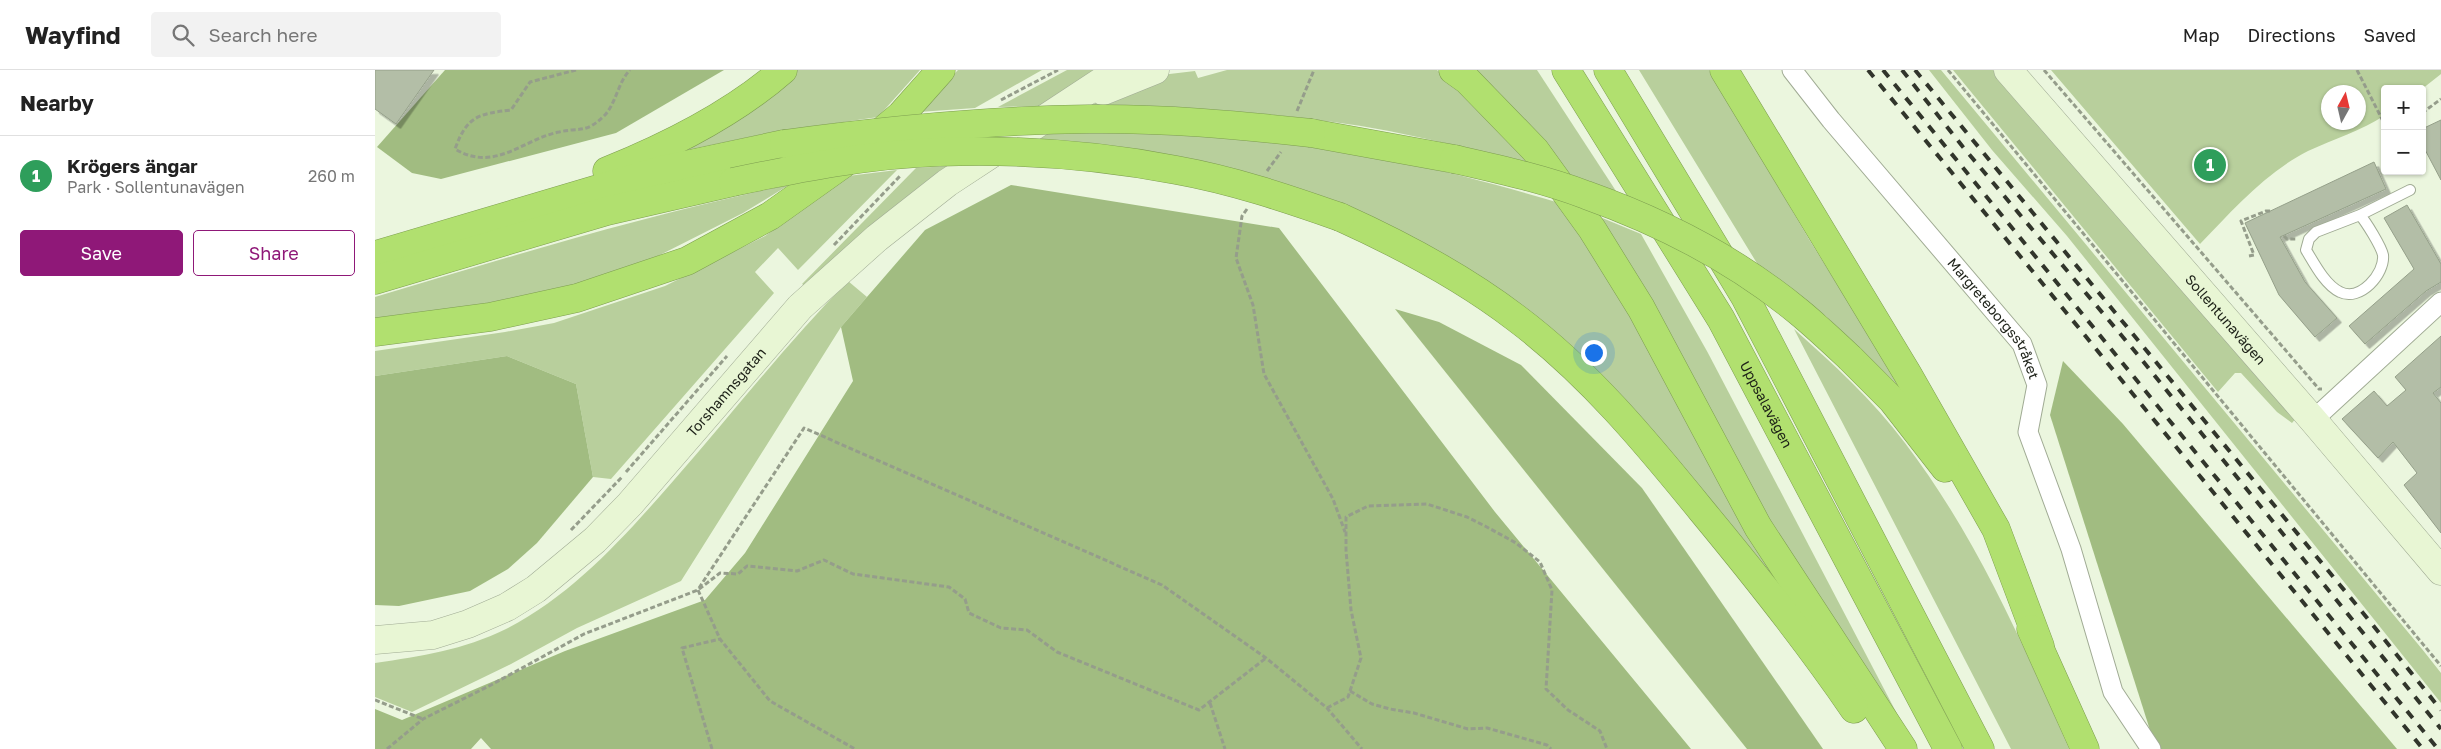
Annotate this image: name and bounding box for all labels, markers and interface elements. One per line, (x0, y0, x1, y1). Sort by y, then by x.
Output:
search box (151, 12, 501, 57)
text: Wayfind (25, 20, 121, 49)
icon: search (169, 21, 197, 49)
text: Search here (209, 23, 317, 46)
text: Map (2183, 24, 2219, 46)
text: Directions (2247, 24, 2335, 46)
text: Saved (2363, 24, 2416, 46)
north arrow (2321, 85, 2366, 130)
map controls (2381, 85, 2426, 175)
button: + (2381, 85, 2426, 130)
text: Nearby (20, 90, 94, 116)
button: − (2381, 130, 2426, 175)
pin: 1 (2194, 146, 2226, 184)
text: Krögers ängar (67, 154, 198, 177)
text: 1 (32, 166, 40, 186)
text: 260 m (308, 166, 355, 186)
text: Park · Sollentunavägen (67, 177, 245, 197)
button: Save (20, 230, 183, 276)
button: Share (193, 230, 355, 276)
street label: Margreteborgsstråket (1944, 254, 2043, 381)
street label: Sollentunavägen (2182, 271, 2270, 368)
your location (1581, 340, 1607, 366)
street label: Torshamnsgatan (683, 344, 769, 440)
street label: Uppsalavägen (1737, 358, 1796, 451)

